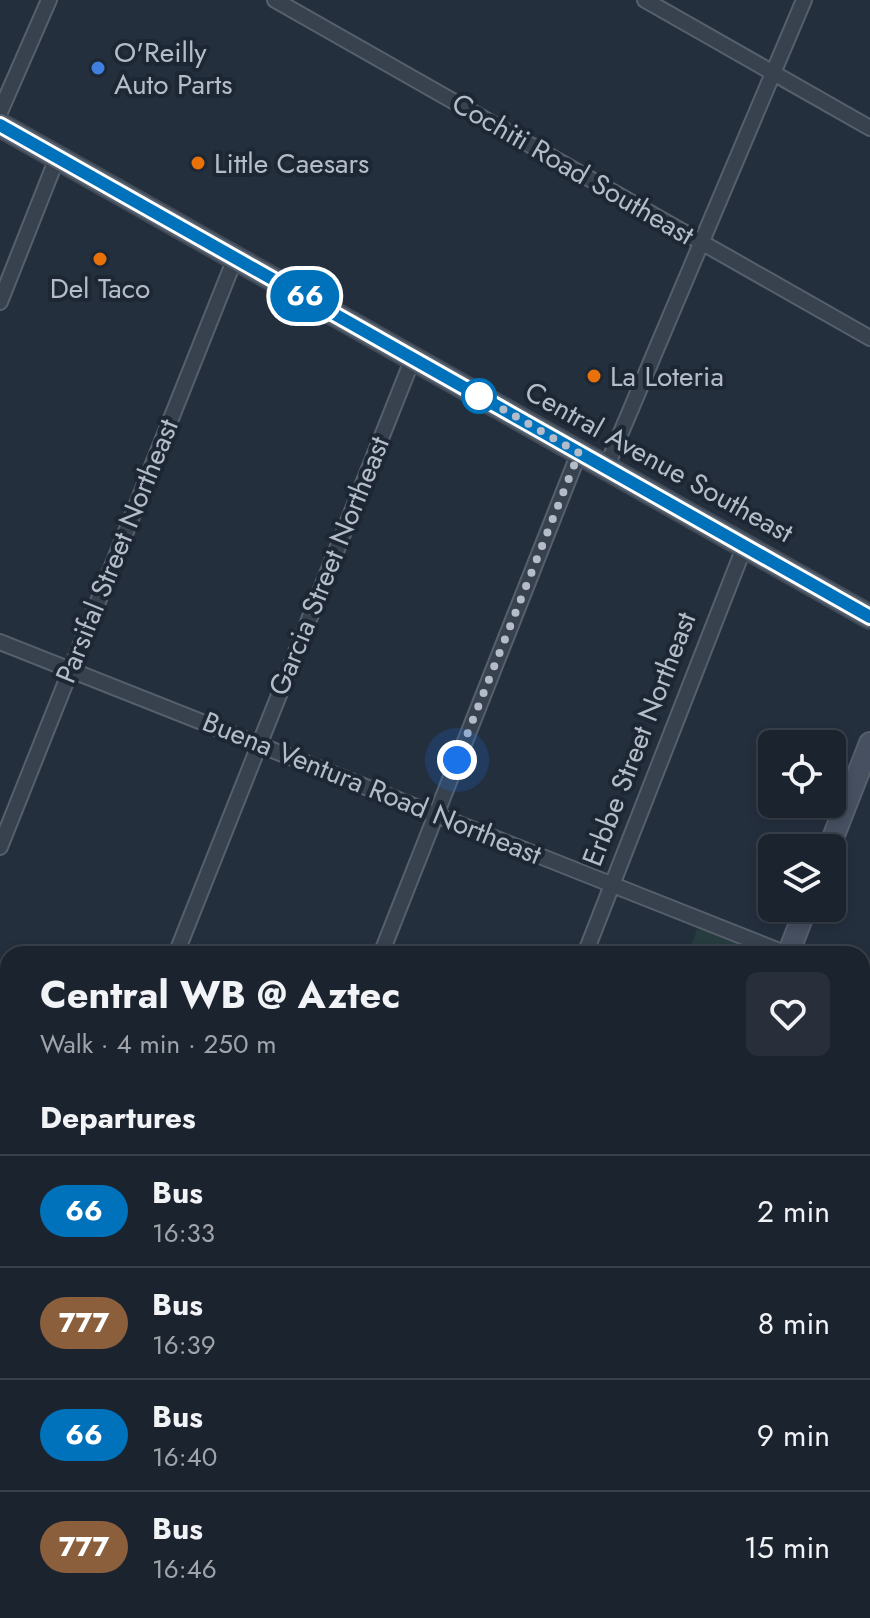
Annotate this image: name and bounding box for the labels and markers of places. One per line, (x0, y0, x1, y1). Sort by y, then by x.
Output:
place label: O'Reilly Auto Parts (114, 32, 233, 105)
marker: O'Reilly Auto Parts (89, 59, 107, 77)
place label: Little Caesars (214, 143, 369, 184)
marker: Little Caesars (189, 154, 207, 172)
marker: Del Taco (91, 250, 109, 268)
place label: Del Taco (50, 268, 150, 309)
place label: La Loteria (610, 356, 724, 397)
marker: La Loteria (585, 367, 603, 385)
unlabelled marker (462, 379, 496, 413)

